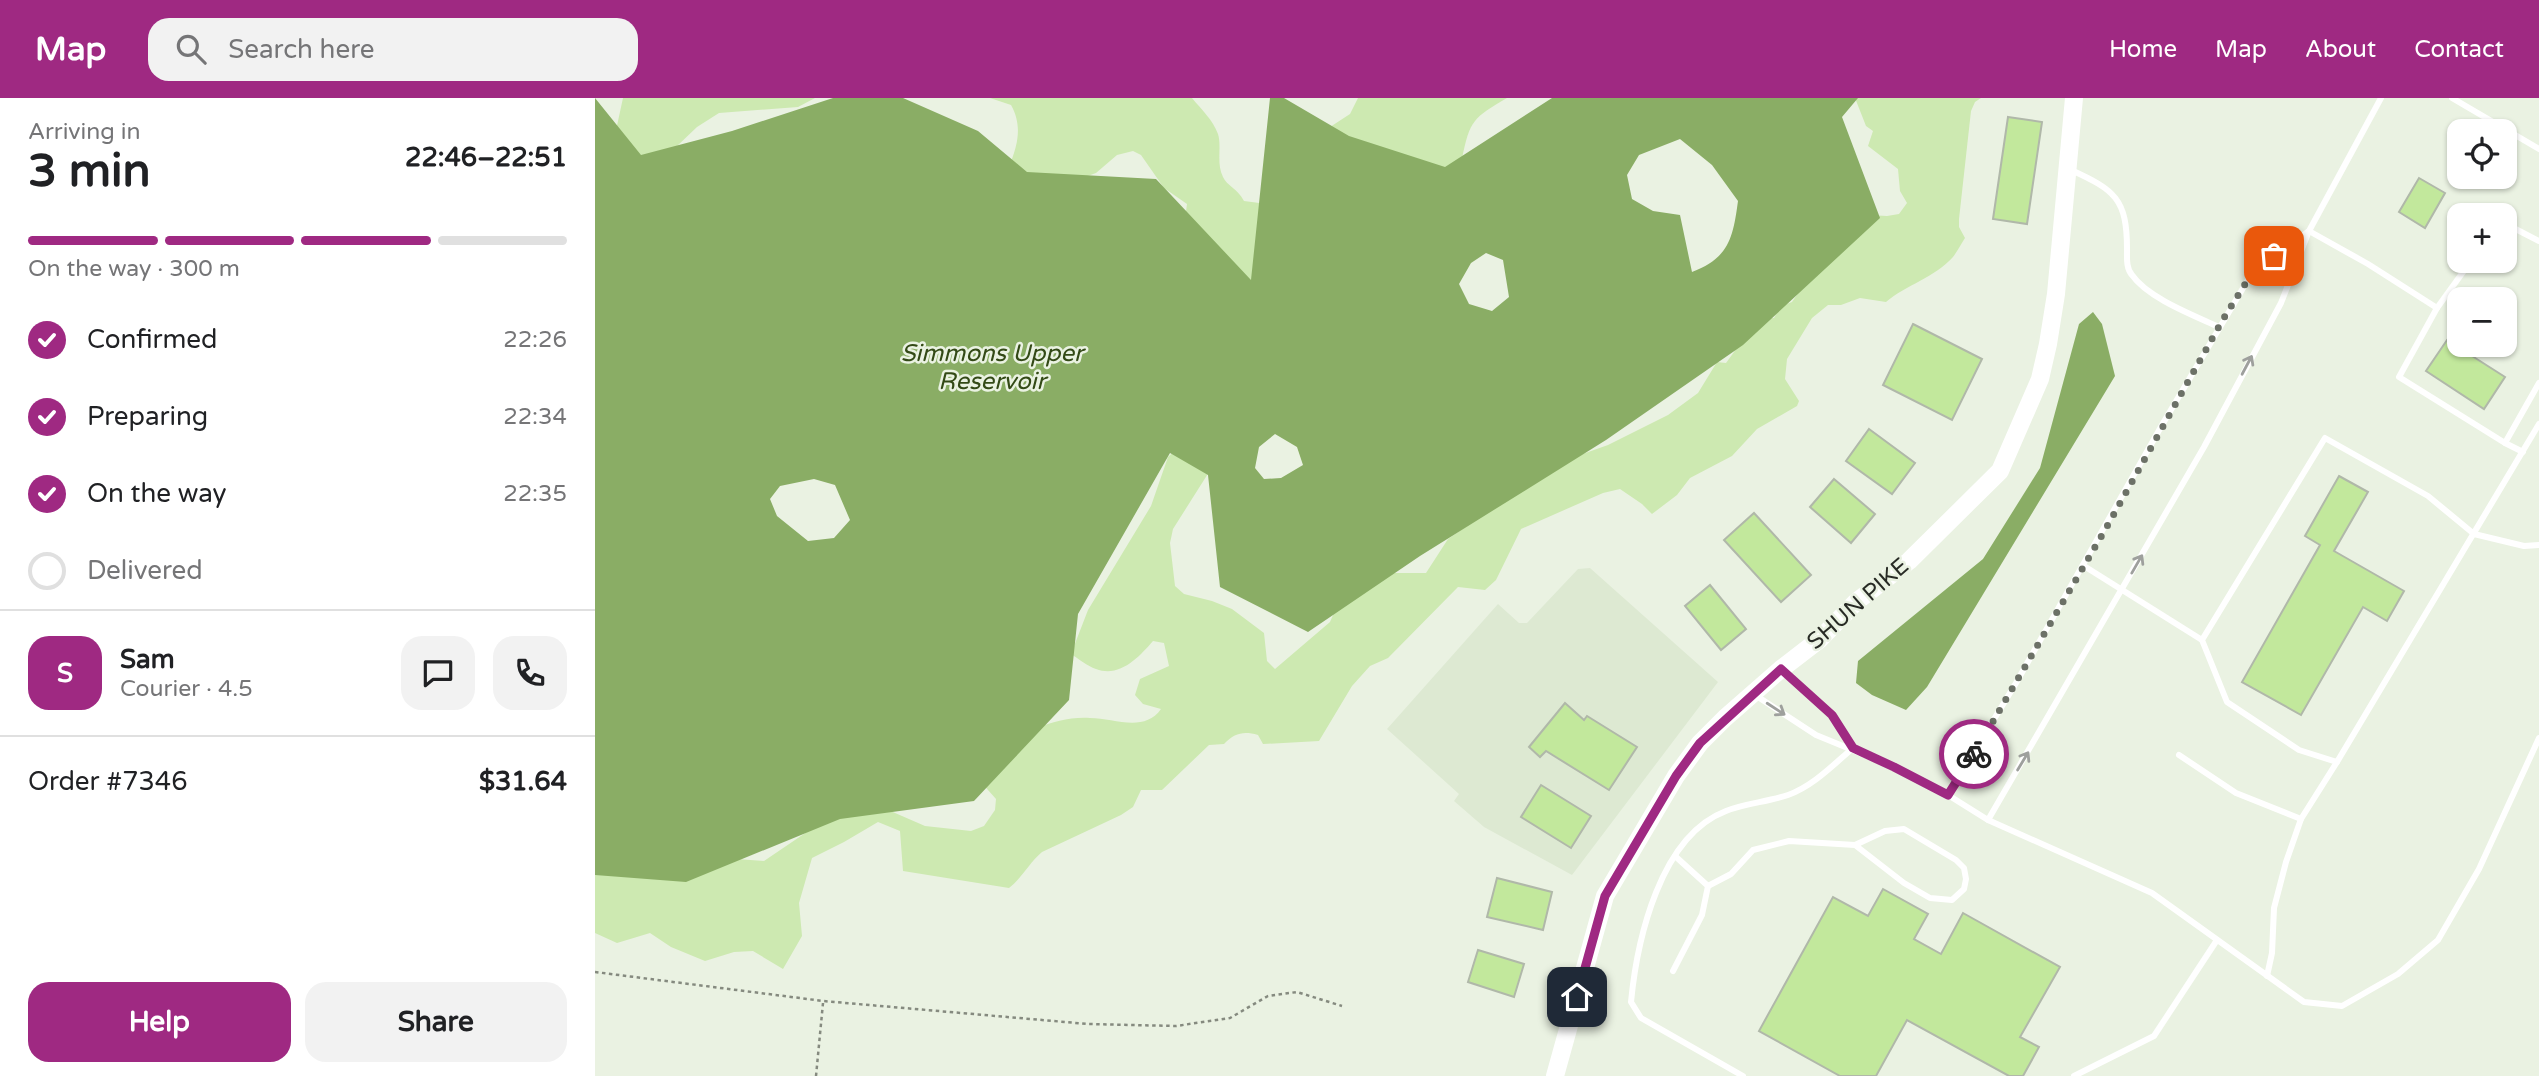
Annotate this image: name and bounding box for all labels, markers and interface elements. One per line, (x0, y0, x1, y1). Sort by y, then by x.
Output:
search box (148, 18, 638, 81)
text: Map (35, 30, 106, 69)
icon: search (172, 30, 210, 68)
text: Search here (228, 34, 374, 65)
text: Home (2109, 35, 2177, 64)
text: Map (2215, 35, 2267, 64)
text: About (2305, 35, 2376, 64)
text: Contact (2414, 35, 2504, 64)
text: Arriving in (28, 118, 141, 146)
map controls (2447, 119, 2517, 357)
button: locate (2447, 119, 2517, 189)
text: 22:46–22:51 (405, 142, 567, 173)
text: 3 min (28, 144, 151, 199)
button: + (2447, 203, 2517, 273)
pin (2244, 226, 2304, 286)
icon: bag (2255, 237, 2293, 275)
text: On the way · 300 m (28, 255, 240, 283)
button: − (2447, 287, 2517, 357)
icon: check (28, 321, 66, 359)
text: Confirmed (87, 324, 217, 355)
text: 22:26 (503, 326, 567, 354)
water label: Simmons Upper Reservoir (901, 339, 1086, 396)
one-way arrow (2241, 356, 2255, 376)
icon: check (28, 398, 66, 436)
text: Preparing (87, 401, 208, 432)
text: 22:34 (503, 403, 567, 431)
icon: check (28, 475, 66, 513)
text: On the way (87, 478, 227, 509)
text: 22:35 (503, 480, 567, 508)
street label: SHUN PIKE (1801, 552, 1915, 656)
text: Delivered (87, 555, 203, 586)
one-way arrow (2130, 555, 2144, 575)
button: chat (401, 636, 475, 710)
button: phone (493, 636, 567, 710)
text: Sam (120, 644, 175, 675)
text: S (57, 658, 73, 689)
text: Courier · 4.5 (120, 675, 253, 703)
one-way arrow (1766, 702, 1786, 716)
courier (1939, 719, 2009, 789)
icon: bike (1955, 735, 1993, 773)
one-way arrow (2016, 752, 2030, 772)
text: Order #7346 (28, 766, 188, 797)
text: $31.64 (479, 766, 567, 797)
pin (1547, 967, 1607, 1027)
icon: home (1558, 978, 1596, 1016)
button: Help (28, 982, 291, 1062)
button: Share (305, 982, 567, 1062)

